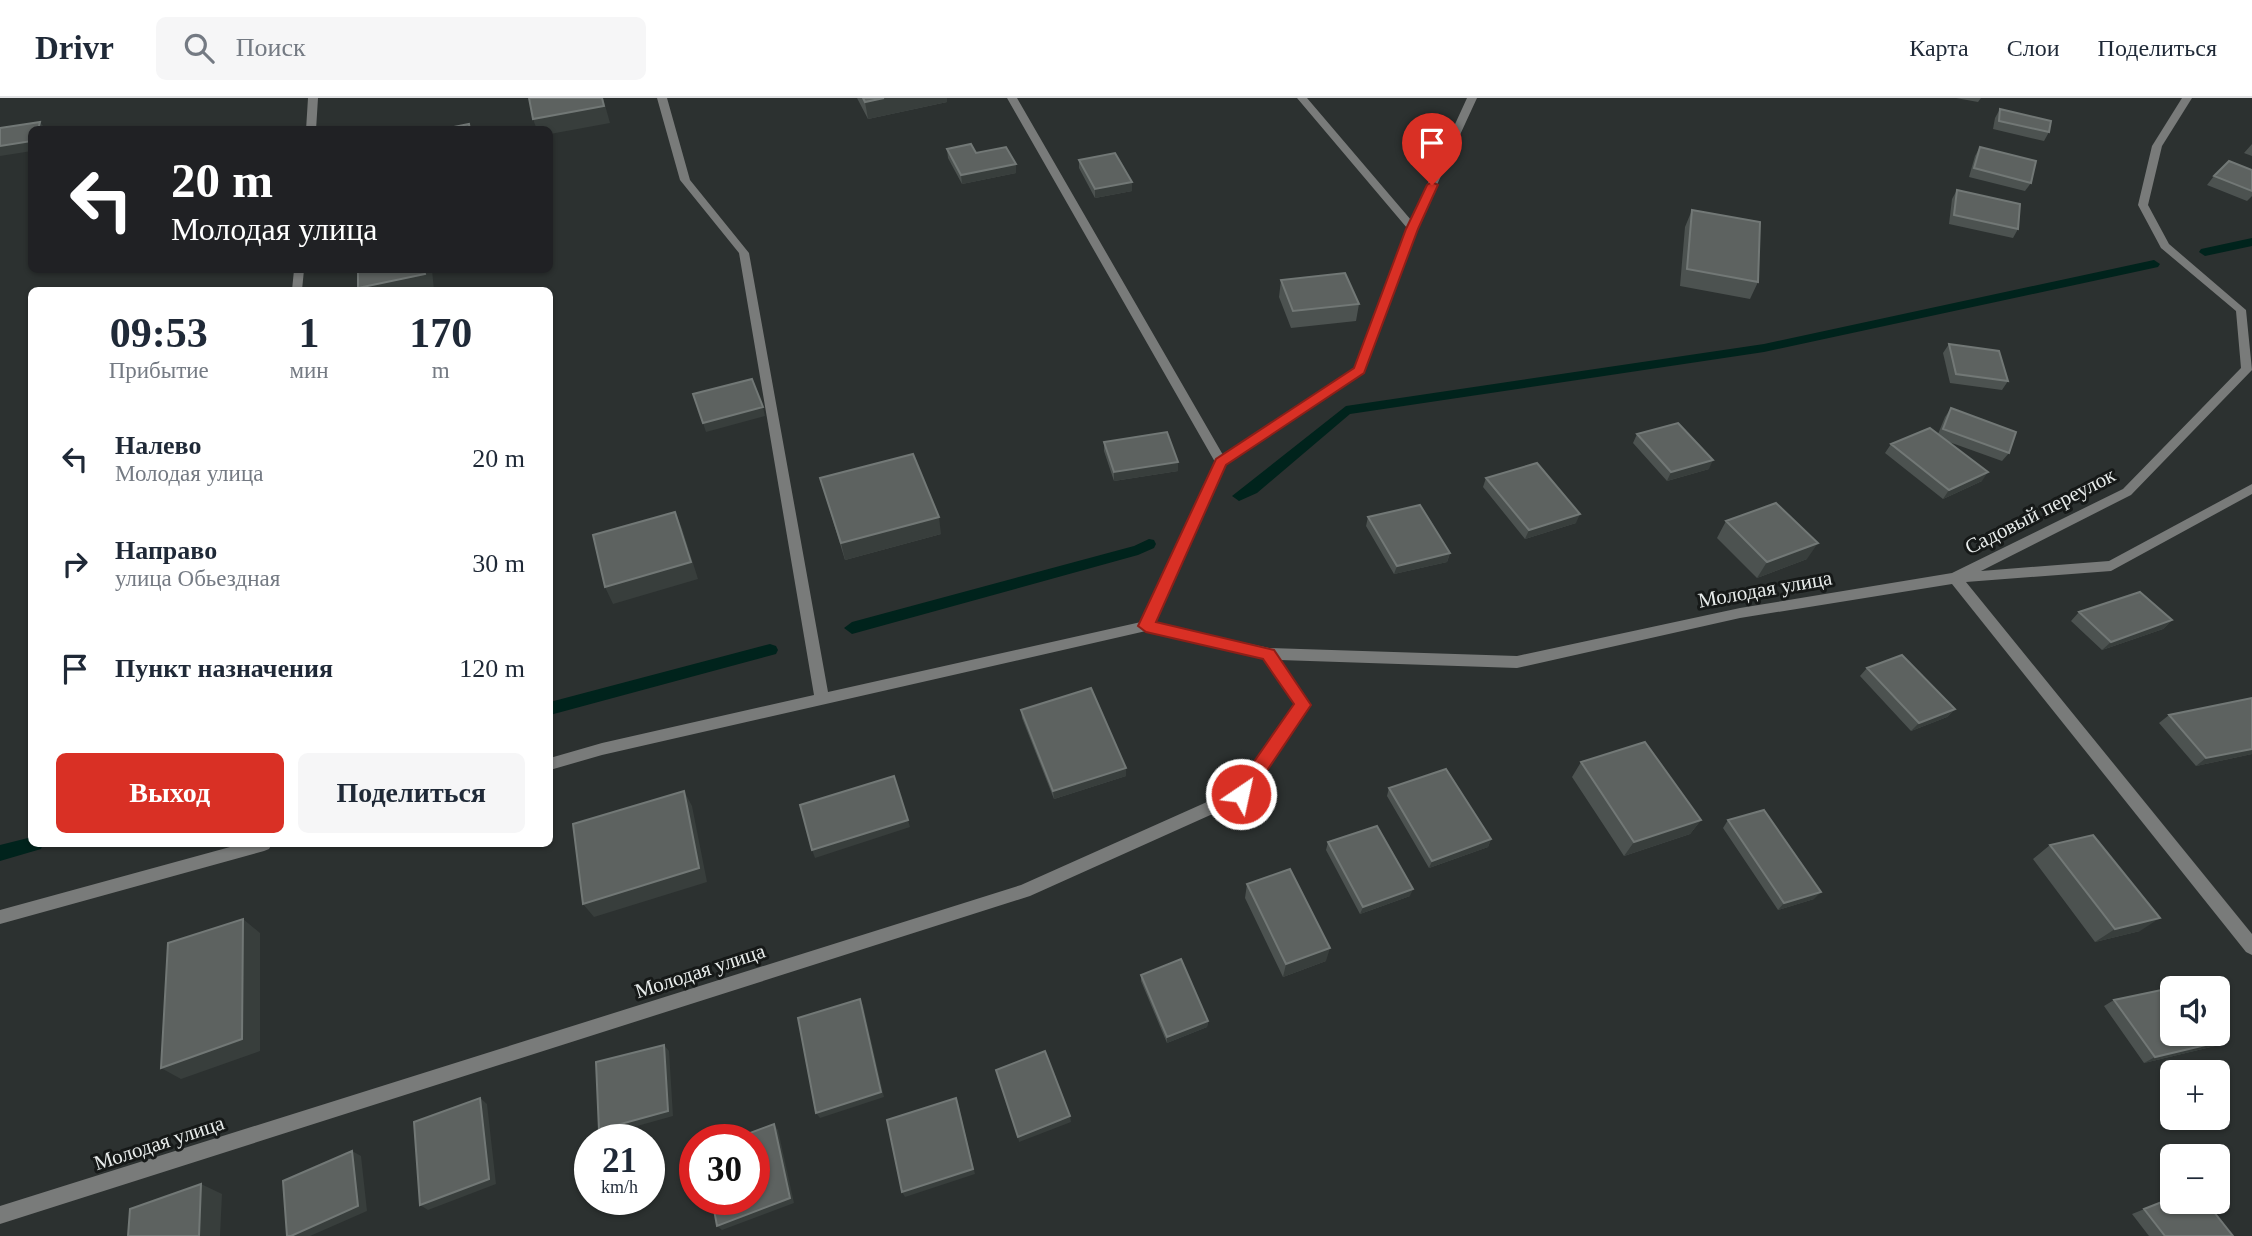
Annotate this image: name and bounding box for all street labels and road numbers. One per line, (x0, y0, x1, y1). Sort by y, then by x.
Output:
street label: Садовый переулок (1961, 462, 2120, 559)
street label: Молодая улица (1696, 565, 1834, 613)
street label: Молодая улица (632, 938, 769, 1003)
street label: Молодая улица (91, 1110, 228, 1175)

